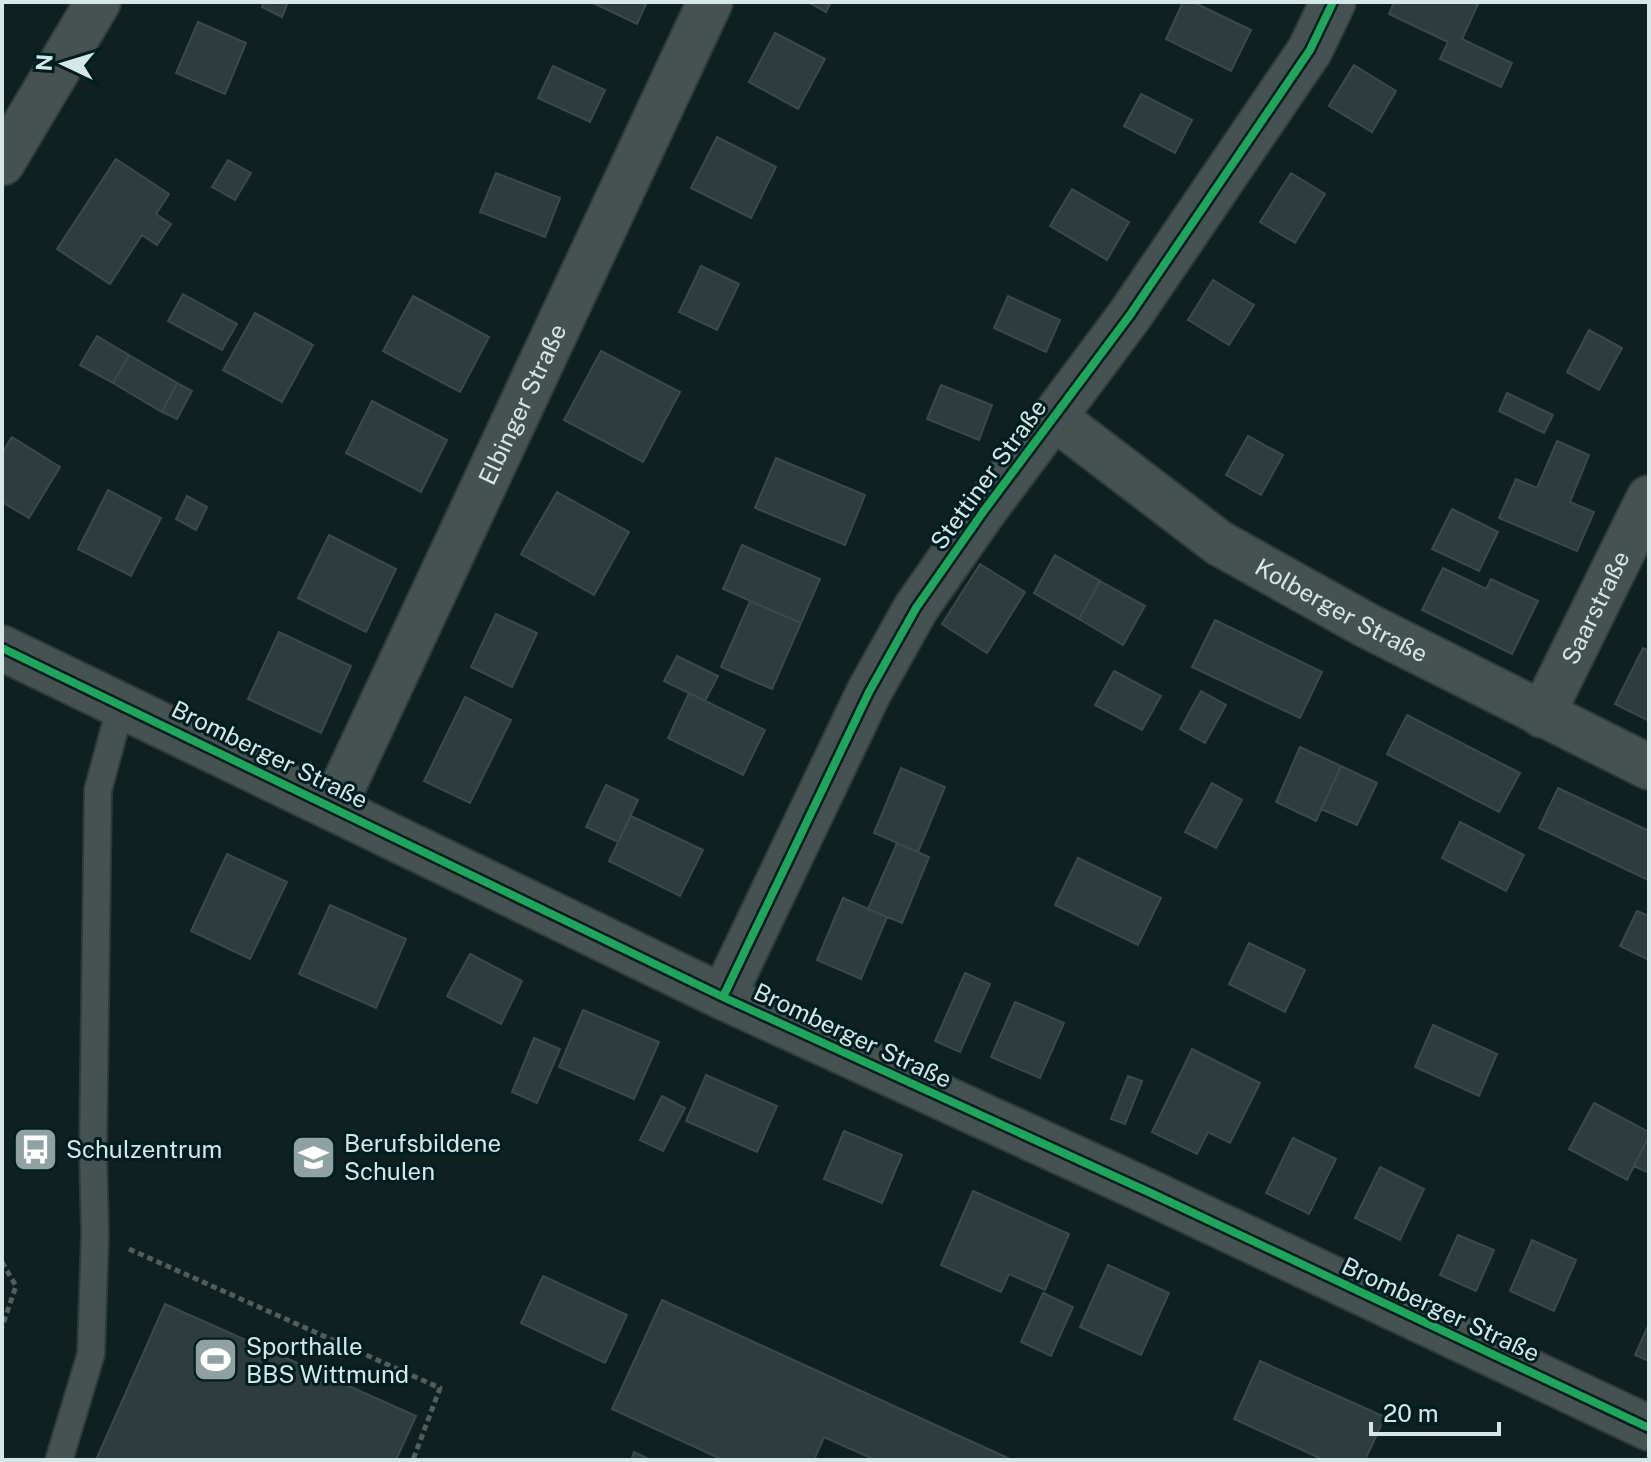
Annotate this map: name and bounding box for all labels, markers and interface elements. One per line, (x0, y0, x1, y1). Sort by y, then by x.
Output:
north arrow (24, 24, 104, 104)
text: N (30, 53, 58, 72)
street label: Elbinger Straße (472, 319, 572, 489)
street label: Stettiner Straße (924, 393, 1052, 555)
street label: Saarstraße (1555, 546, 1635, 669)
street label: Kolberger Straße (1251, 552, 1432, 668)
street label: Bromberger Straße (167, 694, 373, 814)
street label: Bromberger Straße (750, 977, 956, 1093)
bus stop icon: Schulzentrum (11, 1125, 59, 1173)
place label: Berufsbildene Schulen (344, 1129, 501, 1185)
school or university icon: Berufsbildene Schulen (289, 1133, 337, 1181)
place label: Schulzentrum (66, 1135, 222, 1163)
street label: Bromberger Straße (1338, 1251, 1544, 1367)
place label: Sporthalle BBS Wittmund (246, 1332, 409, 1388)
sports icon: Sporthalle BBS Wittmund (191, 1336, 239, 1384)
scale bar (1371, 1386, 1499, 1436)
text: 20 m (1383, 1399, 1439, 1427)

